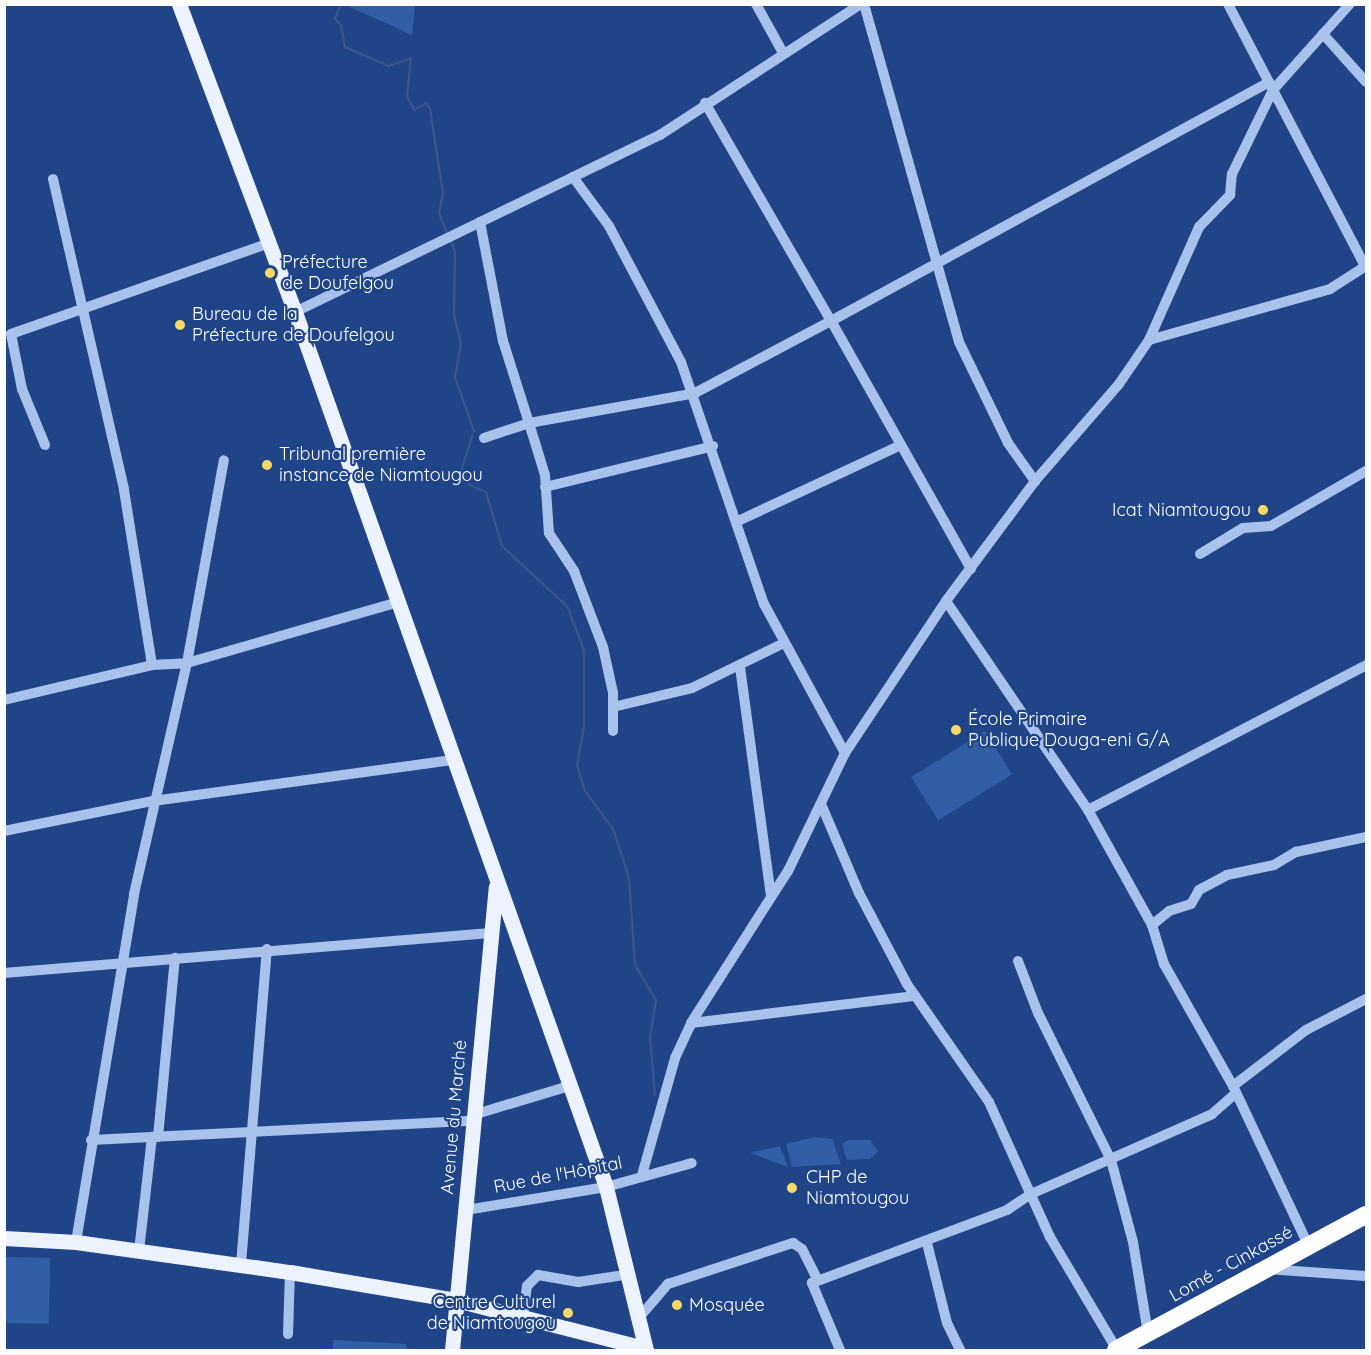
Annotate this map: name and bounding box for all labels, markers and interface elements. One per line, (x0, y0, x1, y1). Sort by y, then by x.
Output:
place label: Préfecture de Doufelgou (282, 252, 394, 294)
marker: Préfecture de Doufelgou (263, 266, 277, 280)
place label: Bureau de la Préfecture de Doufelgou (192, 304, 395, 346)
marker: Bureau de la Préfecture de Doufelgou (173, 318, 187, 332)
place label: Tribunal première instance de Niamtougou (279, 444, 483, 486)
marker: Tribunal première instance de Niamtougou (260, 458, 274, 472)
place label: Icat Niamtougou (1112, 499, 1251, 521)
marker: Icat Niamtougou (1256, 503, 1270, 517)
place label: École Primaire Publique Douga-eni G/A (968, 709, 1170, 752)
marker: École Primaire Publique Douga-eni G/A (949, 723, 963, 737)
street label: Avenue du Marché (436, 1039, 472, 1195)
street label: Rue de l'Hôpital (492, 1152, 624, 1198)
place label: CHP de Niamtougou (806, 1167, 909, 1210)
marker: CHP de Niamtougou (783, 1179, 801, 1197)
street label: Lomé - Cinkassé (1166, 1221, 1296, 1307)
place label: Centre Culturel de Niamtougou (427, 1292, 556, 1334)
place label: Mosquée (689, 1294, 765, 1316)
marker: Mosquée (670, 1298, 684, 1312)
marker: Centre Culturel de Niamtougou (561, 1306, 575, 1320)

